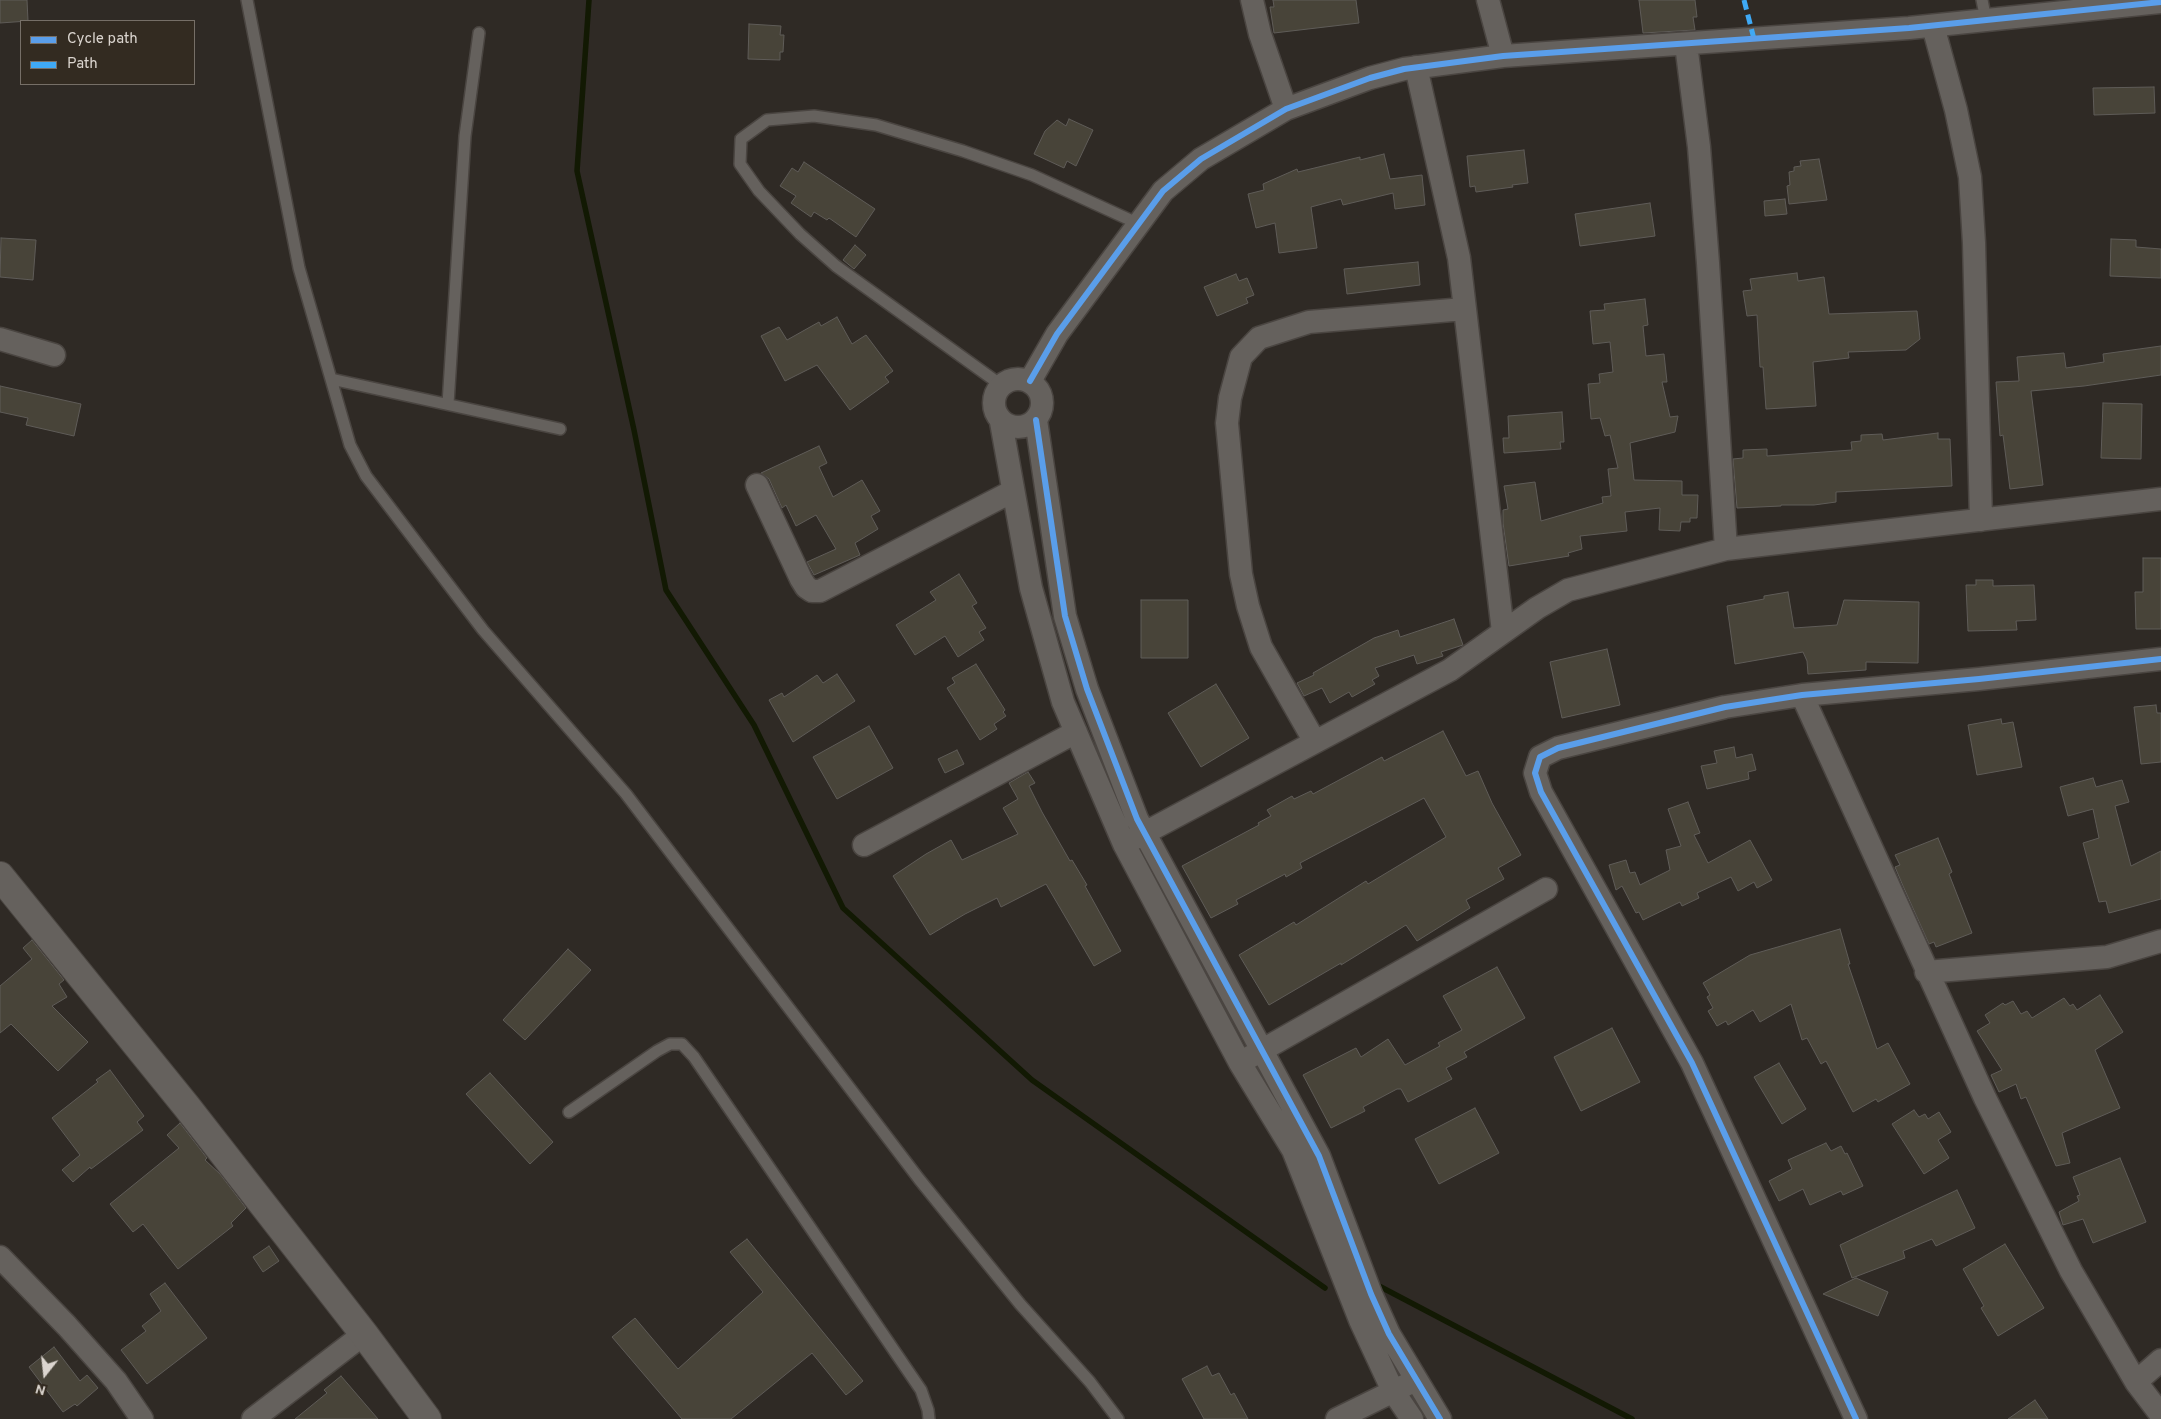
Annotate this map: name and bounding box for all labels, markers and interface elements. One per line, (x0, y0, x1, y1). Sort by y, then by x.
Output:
legend (20, 20, 195, 85)
text: Cycle path (67, 30, 138, 49)
text: Path (67, 55, 98, 74)
north arrow (20, 1349, 70, 1399)
text: N (34, 1379, 48, 1398)

